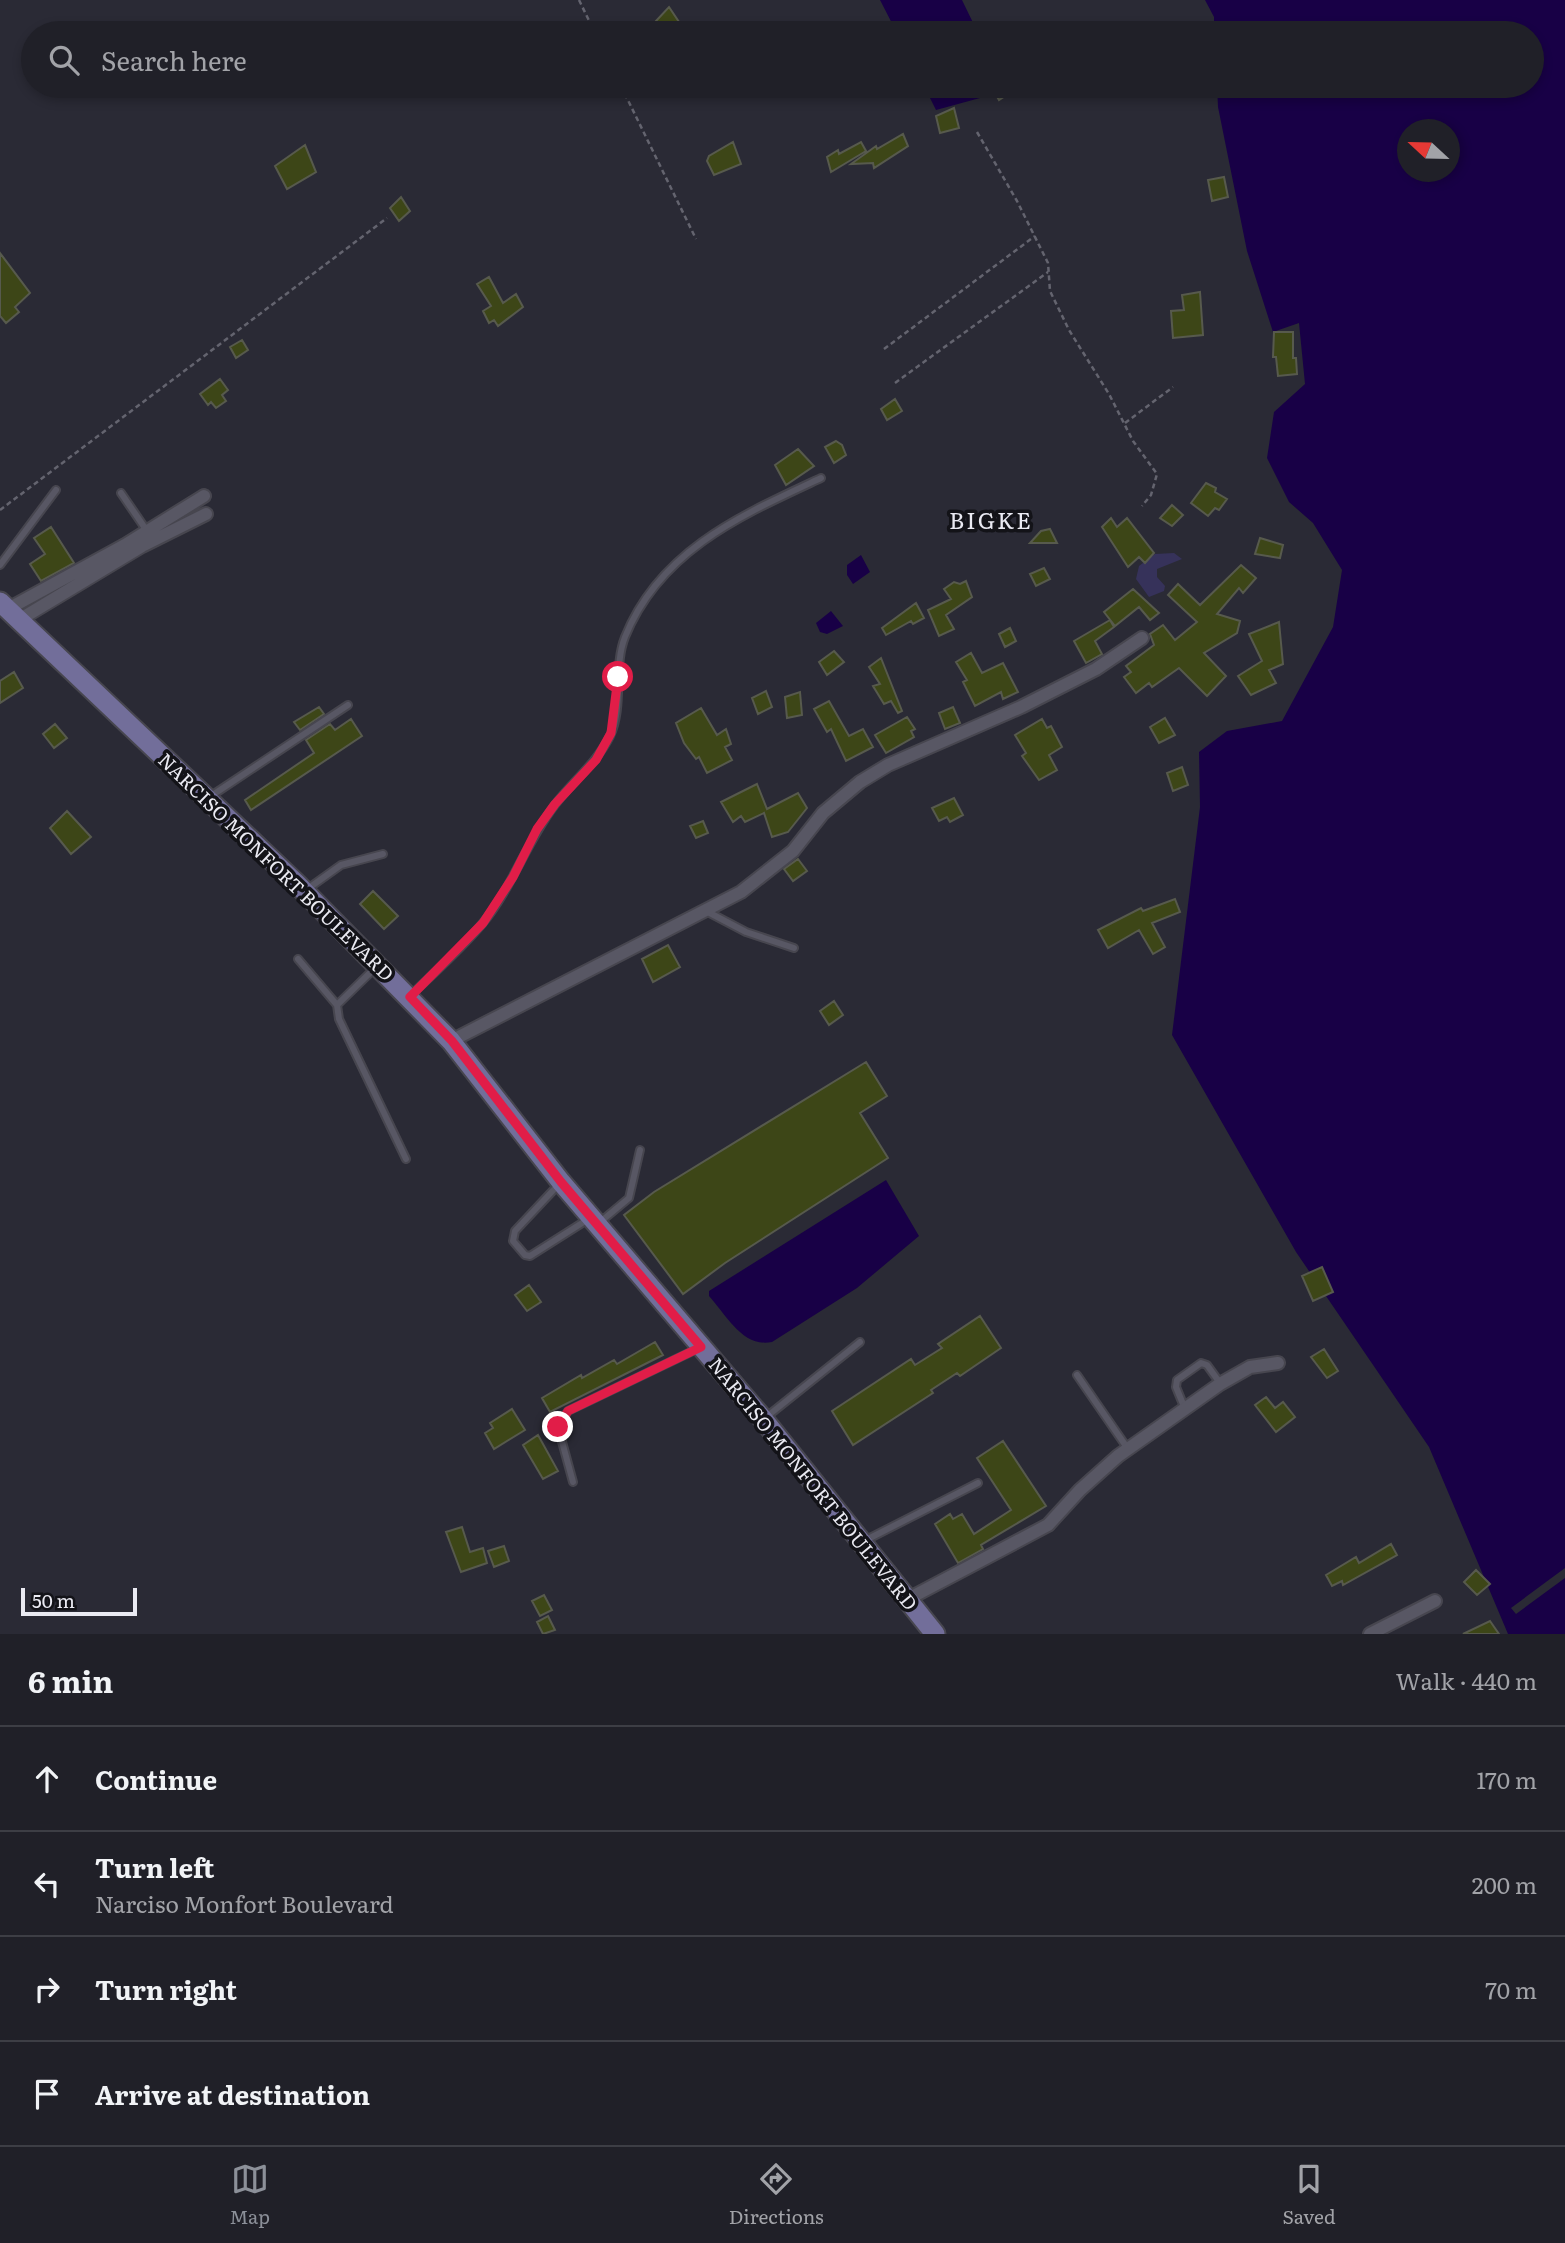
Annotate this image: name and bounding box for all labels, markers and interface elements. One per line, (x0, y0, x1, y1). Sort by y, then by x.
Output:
search box (21, 21, 1544, 98)
text: Search here (101, 40, 247, 79)
icon: search (45, 41, 83, 79)
north arrow (1397, 119, 1460, 182)
district label: BIGKE (949, 502, 1033, 536)
route start (602, 661, 633, 692)
street label: NARCISO MONFORT BOULEVARD (153, 746, 401, 987)
street label: NARCISO MONFORT BOULEVARD (703, 1351, 925, 1616)
route end (542, 1411, 573, 1442)
scale bar (21, 1585, 136, 1617)
text: 50 m (32, 1586, 75, 1614)
text: 6 min (28, 1658, 113, 1702)
text: Walk · 440 m (1396, 1663, 1537, 1697)
text: Continue (95, 1759, 217, 1798)
icon: ahead (28, 1760, 66, 1798)
text: 170 m (1476, 1762, 1537, 1796)
text: Turn left (95, 1847, 214, 1886)
icon: left (28, 1865, 66, 1903)
text: 200 m (1472, 1867, 1537, 1901)
text: Narciso Monfort Boulevard (95, 1886, 394, 1920)
text: Turn right (95, 1969, 237, 2008)
icon: right (28, 1970, 66, 2008)
text: 70 m (1485, 1972, 1537, 2006)
text: Arrive at destination (95, 2074, 370, 2113)
icon: arrive (28, 2075, 66, 2113)
tab: Map (229, 2160, 270, 2230)
tab: Directions (729, 2160, 824, 2230)
tab: Saved (1283, 2160, 1336, 2230)

